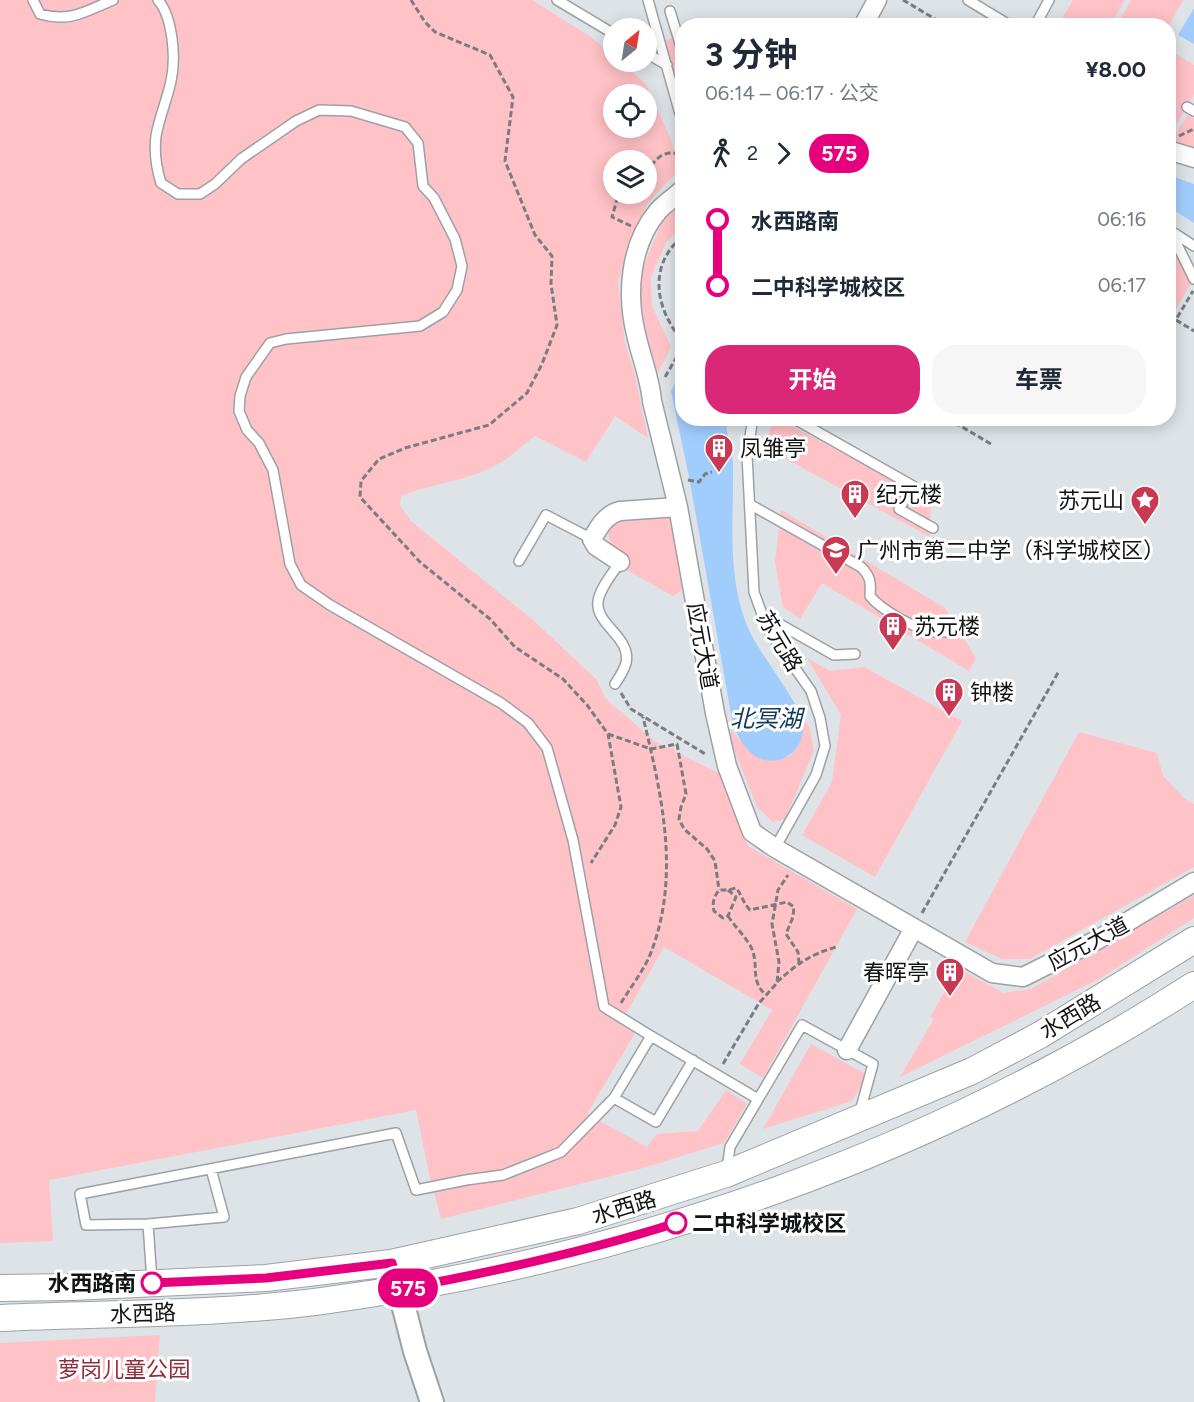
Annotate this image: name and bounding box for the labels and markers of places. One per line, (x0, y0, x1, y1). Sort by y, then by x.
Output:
building icon: 凤雏亭 (703, 432, 735, 474)
place label: 凤雏亭 (740, 435, 806, 462)
building icon: 纪元楼 (839, 478, 871, 520)
place label: 纪元楼 (876, 481, 942, 508)
place icon: 苏元山 (1129, 484, 1161, 526)
place label: 苏元山 (1058, 487, 1124, 514)
school or university icon: 广州市第二中学（科学城校区） (820, 534, 852, 576)
place label: 广州市第二中学（科学城校区） (857, 537, 1165, 564)
building icon: 苏元楼 (877, 610, 909, 652)
place label: 苏元楼 (914, 613, 980, 640)
building icon: 钟楼 (933, 676, 965, 718)
place label: 钟楼 (970, 679, 1014, 706)
building icon: 春晖亭 (934, 956, 966, 998)
place label: 春晖亭 (863, 959, 929, 986)
place label: 二中科学城校区 (692, 1210, 846, 1237)
marker: 二中科学城校区 (665, 1212, 687, 1234)
place label: 水西路南 (48, 1270, 136, 1297)
marker: 水西路南 (141, 1272, 163, 1294)

